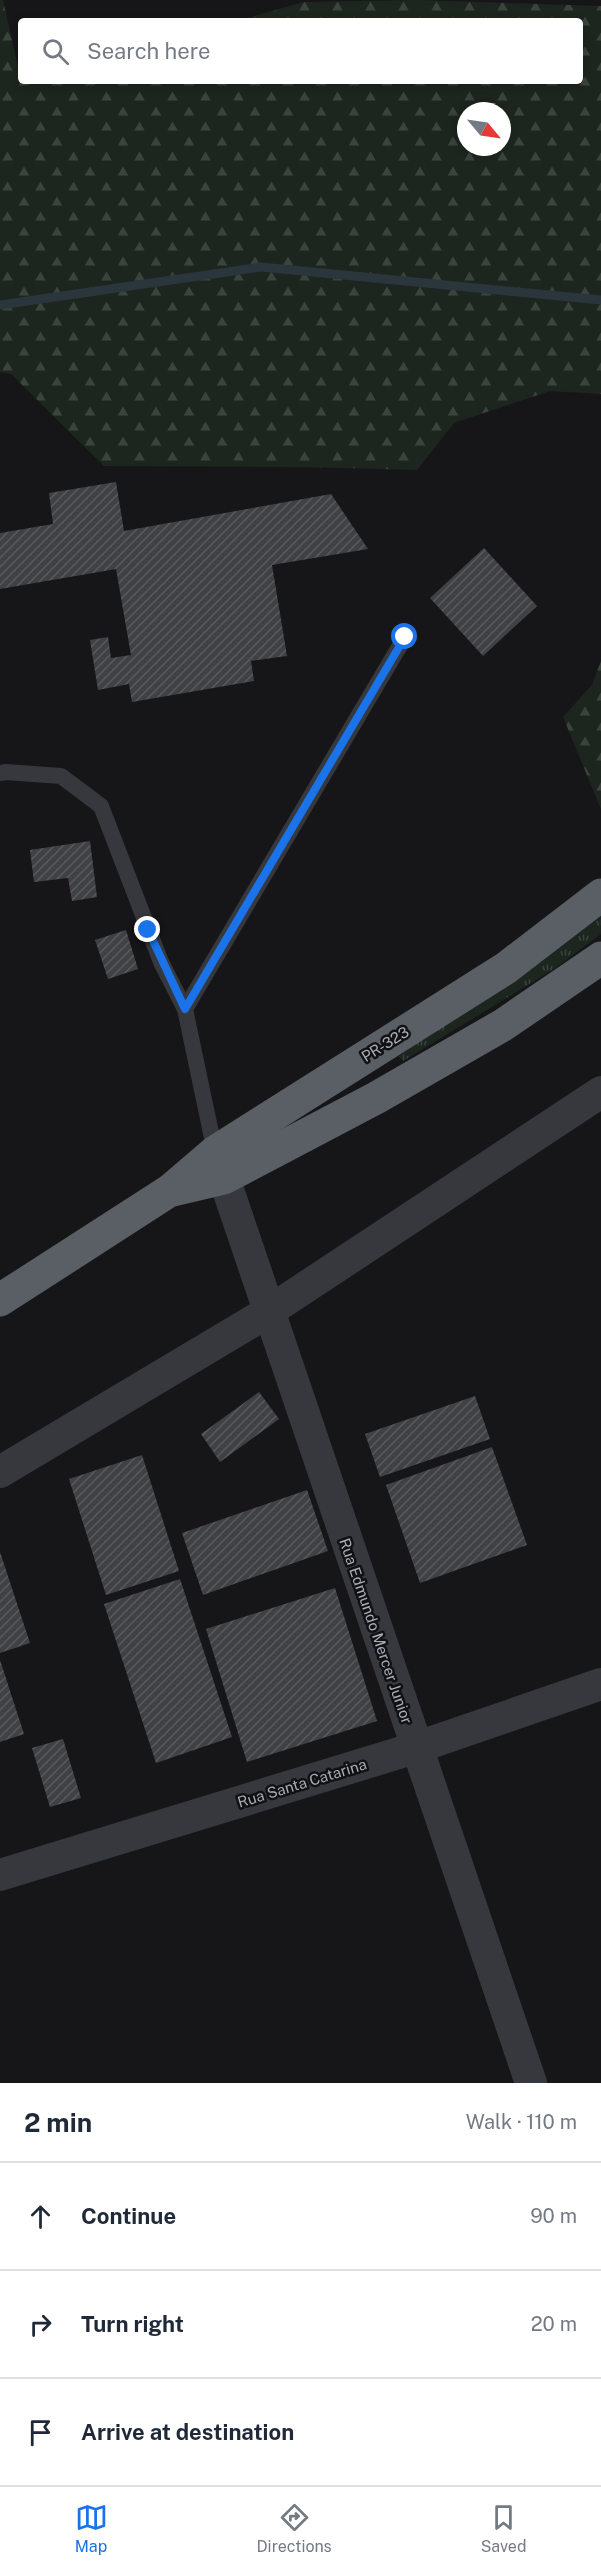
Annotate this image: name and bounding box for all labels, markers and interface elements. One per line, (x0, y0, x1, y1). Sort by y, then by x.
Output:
search box (18, 18, 583, 84)
icon: search (39, 35, 72, 68)
text: Search here (87, 38, 211, 64)
north arrow (457, 102, 511, 156)
route start (391, 623, 417, 649)
route end (134, 916, 160, 942)
street label: PR-323 (358, 1023, 412, 1065)
street label: Rua Edmundo Mercer Junior (336, 1536, 416, 1726)
street label: Rua Santa Catarina (235, 1755, 369, 1811)
text: 2 min (24, 2107, 92, 2138)
text: Walk · 110 m (466, 2110, 577, 2134)
icon: ahead (24, 2200, 57, 2233)
text: Continue (81, 2203, 176, 2229)
text: 90 m (530, 2204, 577, 2228)
icon: right (24, 2308, 57, 2341)
text: Turn right (81, 2311, 184, 2337)
text: 20 m (531, 2312, 577, 2336)
icon: arrive (24, 2416, 57, 2449)
text: Arrive at destination (81, 2419, 294, 2445)
tab: Map (75, 2501, 108, 2556)
tab: Directions (257, 2501, 332, 2556)
tab: Saved (481, 2501, 526, 2556)

